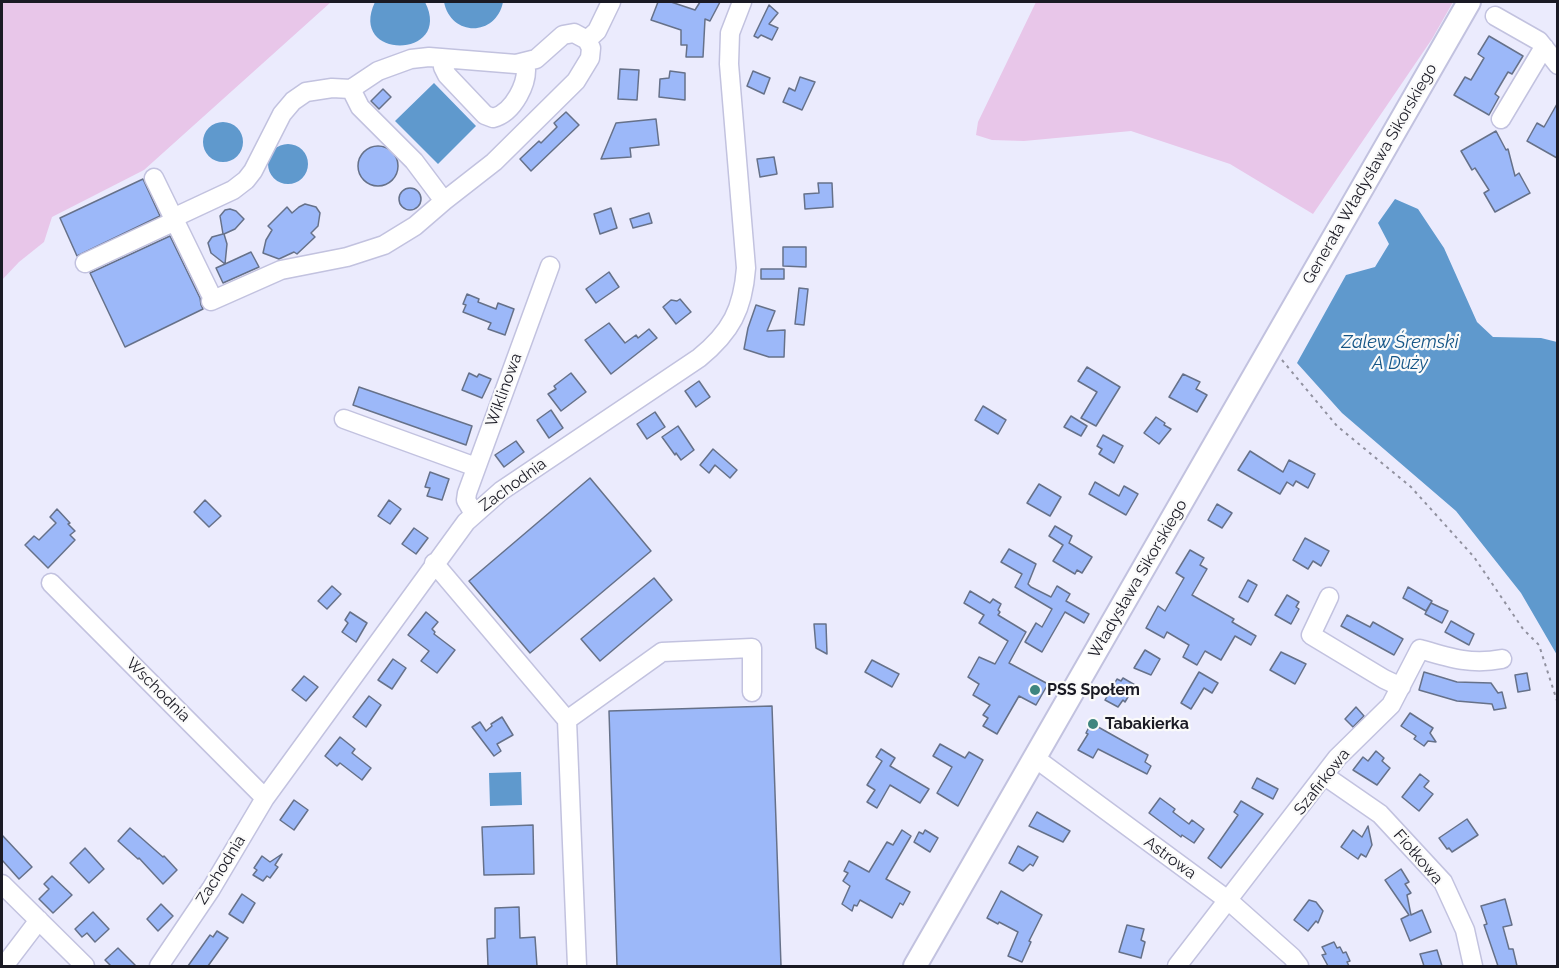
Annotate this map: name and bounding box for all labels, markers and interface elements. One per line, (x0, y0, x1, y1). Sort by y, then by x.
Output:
street label: Generała Władysława Sikorskiego (1299, 60, 1441, 288)
water label: Zalew Śremski A Duży (1341, 332, 1459, 374)
street label: Wiklinowa (482, 351, 526, 429)
street label: Zachodnia (476, 454, 550, 516)
street label: Władysława Sikorskiego (1085, 496, 1191, 662)
street label: Wschodnia (122, 654, 194, 726)
place label: PSS Społem (1047, 680, 1140, 700)
marker: PSS Społem (1028, 683, 1042, 697)
place label: Tabakierka (1105, 714, 1189, 734)
marker: Tabakierka (1086, 717, 1100, 731)
street label: Szafirkowa (1290, 745, 1354, 819)
street label: Fiołkowa (1389, 826, 1447, 888)
street label: Zachodnia (192, 832, 250, 908)
street label: Astrowa (1140, 833, 1200, 883)

